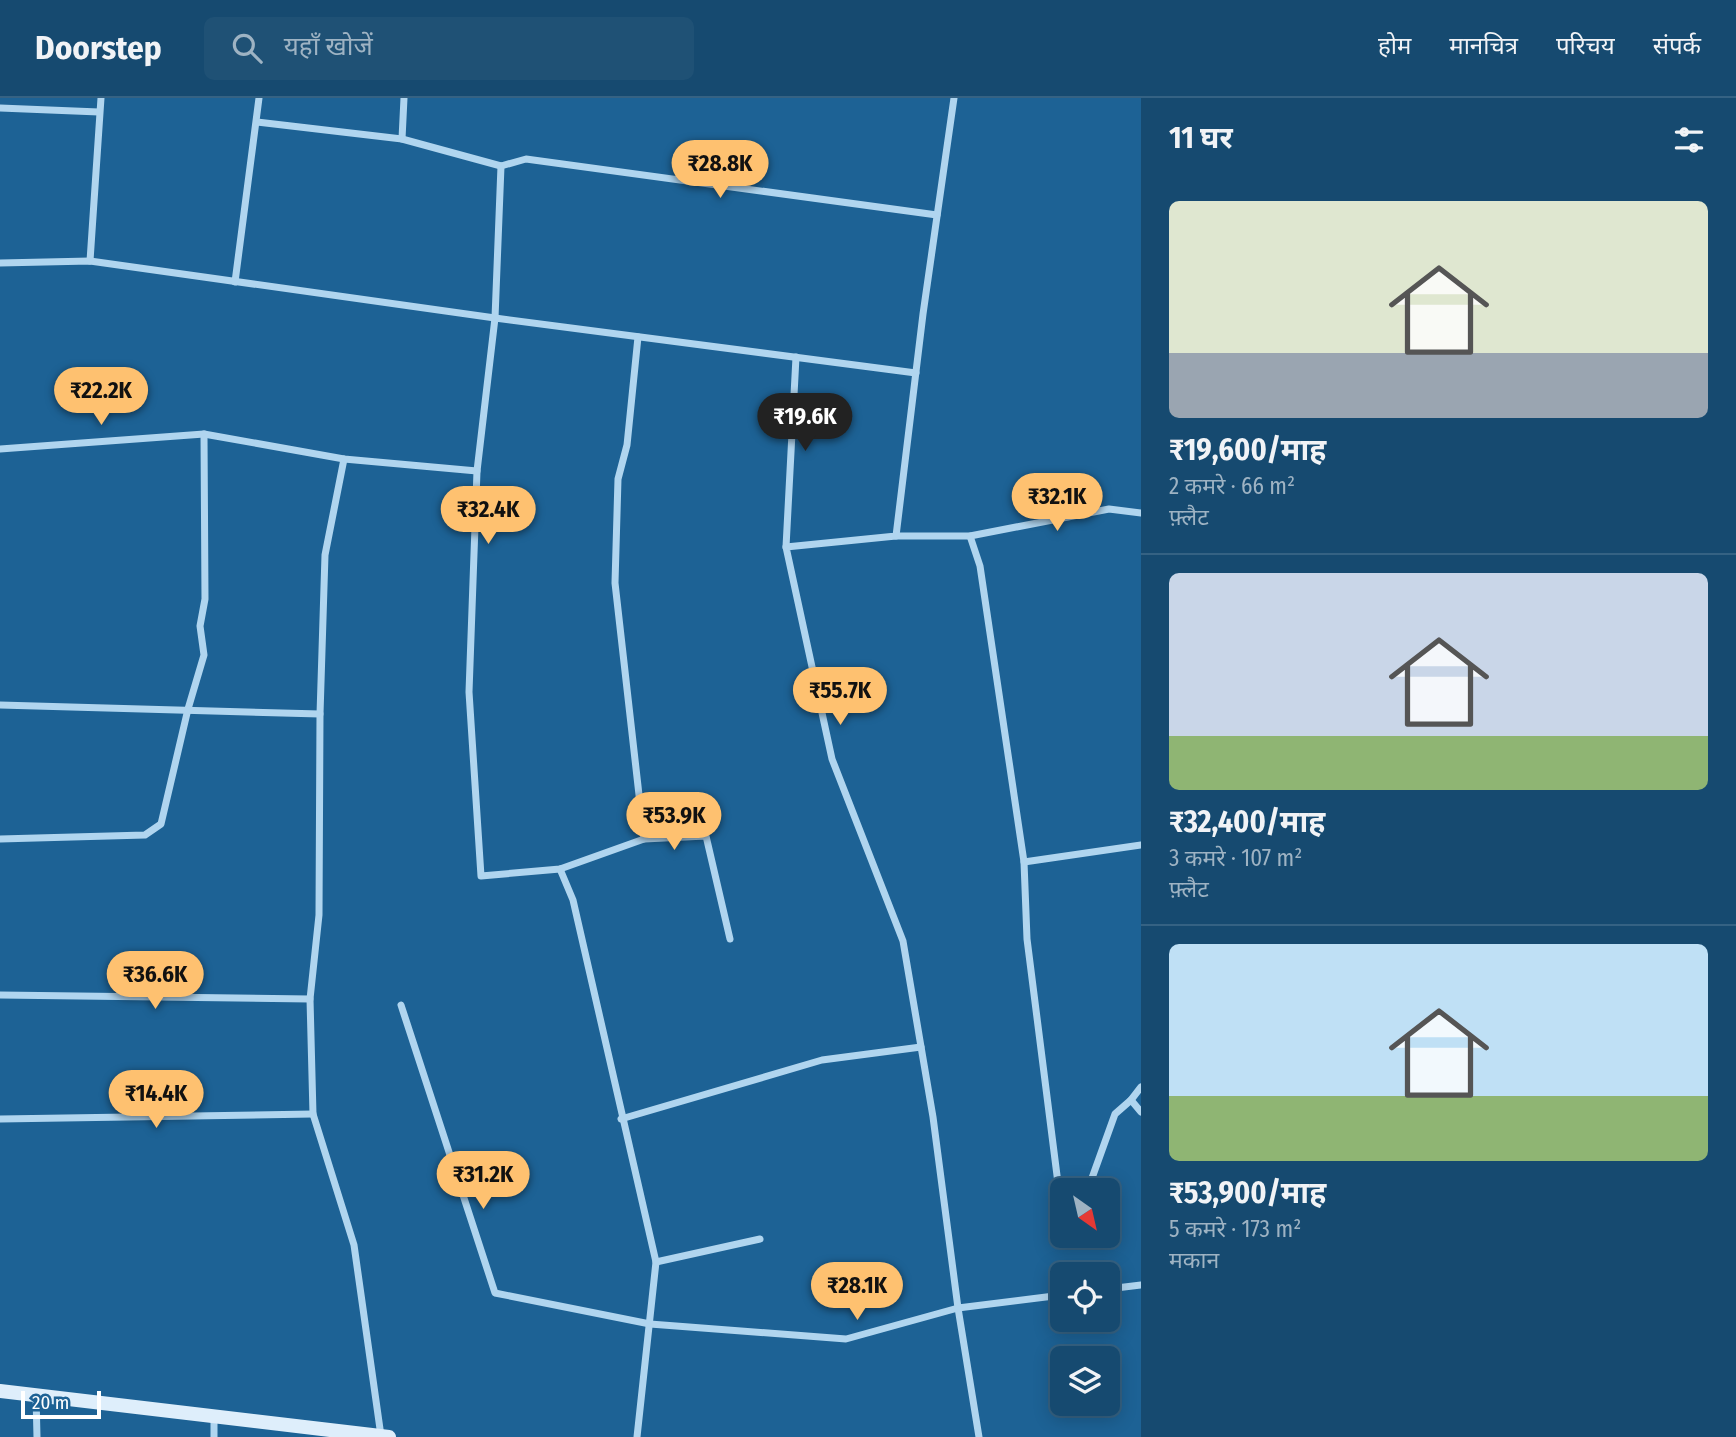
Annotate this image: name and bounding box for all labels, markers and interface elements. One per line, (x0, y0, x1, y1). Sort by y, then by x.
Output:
search box (204, 17, 694, 80)
text: Doorstep (35, 28, 162, 68)
icon: search (228, 29, 266, 67)
text: यहाँ खोजें (284, 31, 373, 62)
text: होम (1378, 32, 1411, 60)
text: मानचित्र (1449, 32, 1518, 60)
text: परिचय (1556, 32, 1615, 60)
text: संपर्क (1653, 32, 1701, 60)
text: 11 घर (1169, 120, 1233, 156)
icon: filters (1670, 121, 1708, 159)
pin: ₹28.8K (663, 140, 777, 200)
text: ₹28.8K (688, 149, 752, 177)
icon: home (1376, 247, 1502, 373)
pin: ₹22.2K (44, 368, 158, 427)
text: ₹22.2K (70, 376, 132, 404)
pin: ₹19.6K (748, 394, 862, 453)
text: ₹19.6K (773, 402, 837, 430)
text: ₹19,600/माह (1169, 432, 1326, 468)
text: 2 कमरे · 66 m² (1169, 472, 1295, 500)
pin: ₹32.1K (1000, 474, 1114, 533)
text: ₹32.1K (1028, 482, 1086, 510)
pin: ₹32.4K (431, 486, 545, 546)
text: ₹32.4K (457, 495, 519, 523)
text: फ़्लैट (1169, 503, 1209, 531)
icon: home (1376, 619, 1502, 745)
pin: ₹55.7K (783, 668, 897, 727)
text: ₹55.7K (809, 676, 871, 704)
pin: ₹53.9K (617, 792, 731, 852)
text: ₹53.9K (642, 801, 706, 829)
text: ₹32,400/माह (1169, 804, 1325, 840)
text: 3 कमरे · 107 m² (1169, 844, 1302, 872)
text: फ़्लैट (1169, 875, 1209, 903)
pin: ₹36.6K (98, 951, 212, 1011)
text: ₹36.6K (123, 960, 187, 988)
icon: home (1376, 990, 1502, 1116)
pin: ₹14.4K (99, 1070, 213, 1130)
text: ₹14.4K (125, 1079, 187, 1107)
pin: ₹31.2K (426, 1152, 540, 1211)
text: ₹31.2K (453, 1160, 513, 1188)
text: ₹53,900/माह (1169, 1175, 1326, 1211)
north arrow (1050, 1178, 1120, 1248)
map controls (1050, 1178, 1120, 1416)
text: 5 कमरे · 173 m² (1169, 1215, 1301, 1243)
text: मकान (1169, 1246, 1219, 1274)
pin: ₹28.1K (800, 1262, 914, 1322)
button: locate (1050, 1262, 1120, 1332)
text: ₹28.1K (827, 1271, 887, 1299)
button: layers (1050, 1346, 1120, 1416)
scale bar (21, 1388, 102, 1420)
text: 20 m (32, 1391, 69, 1414)

